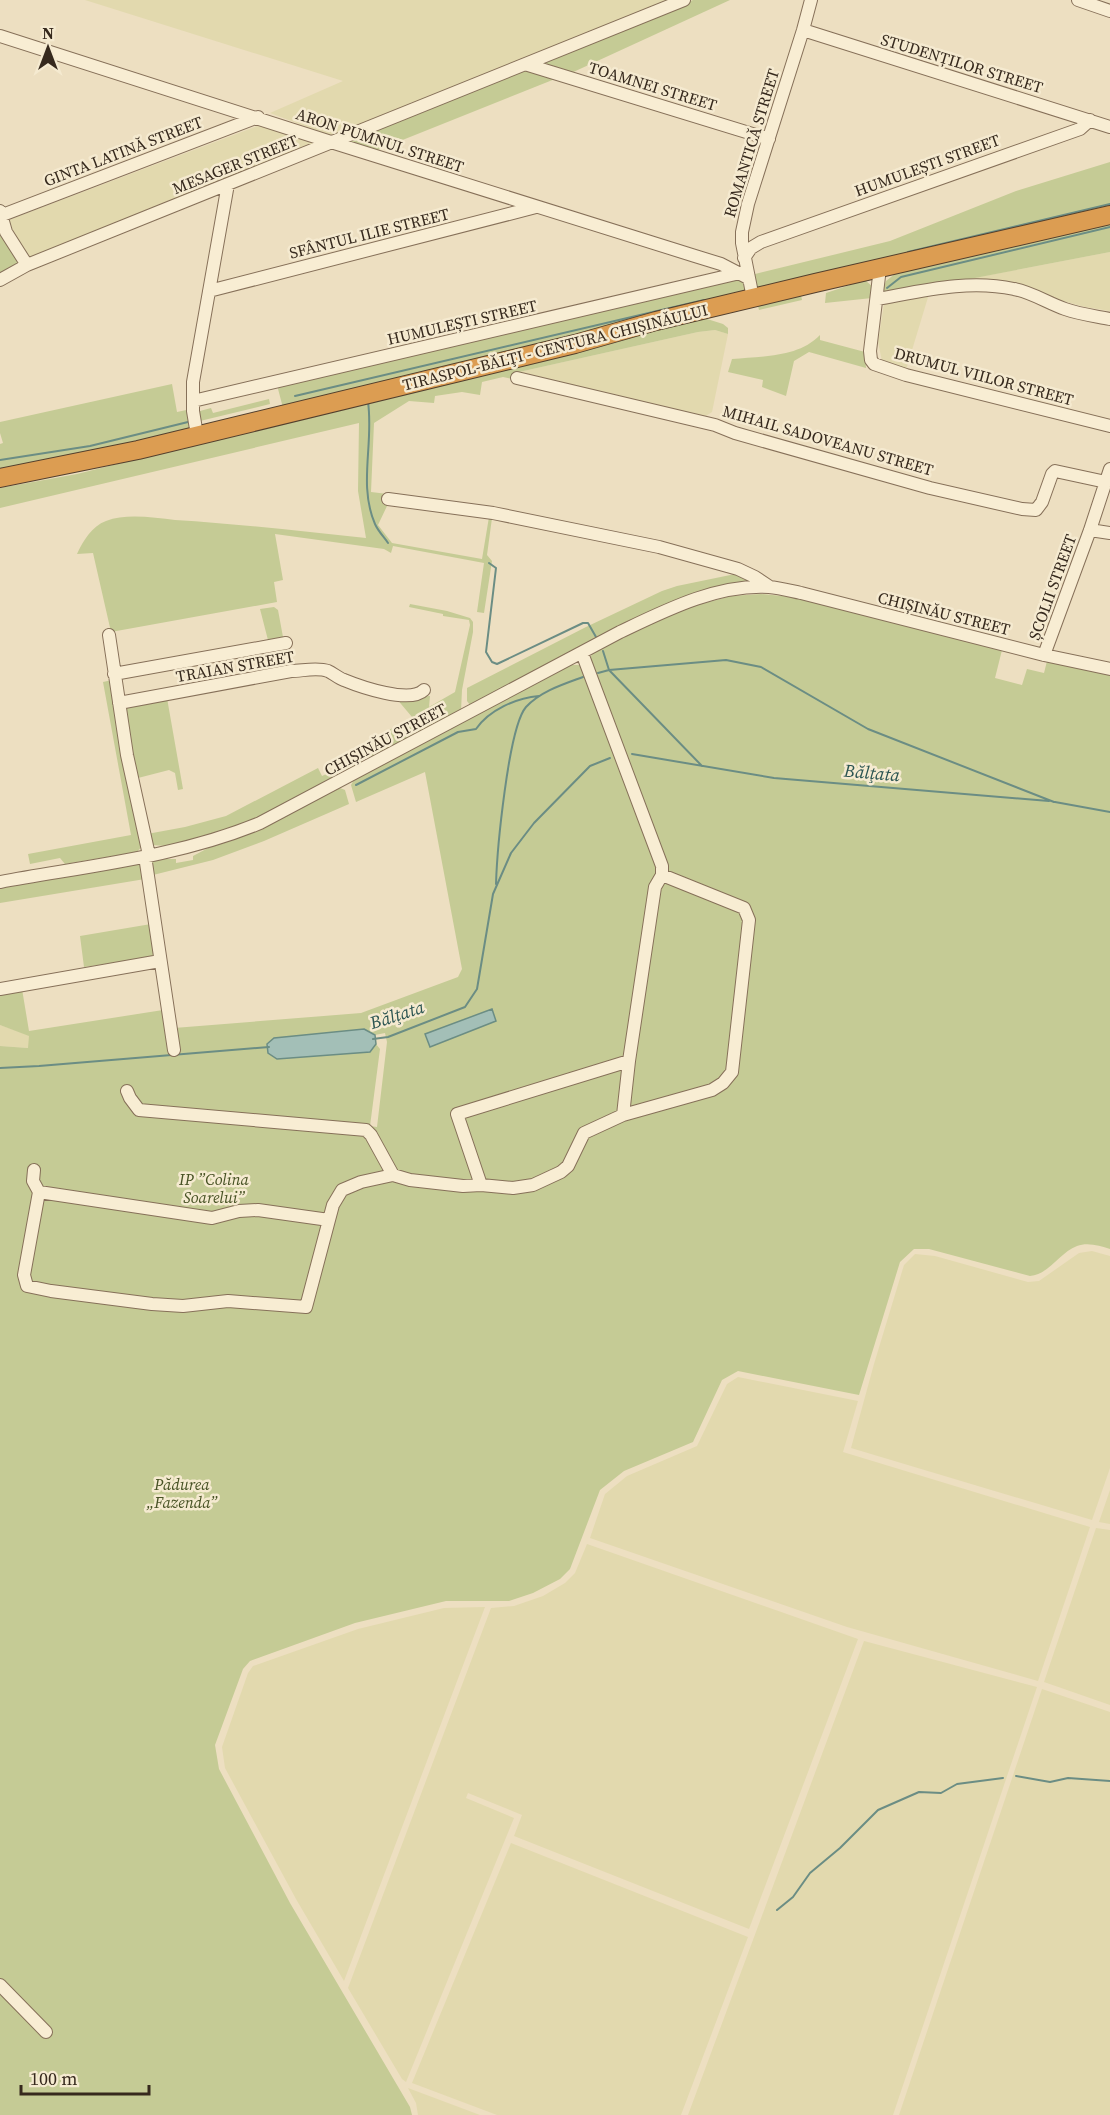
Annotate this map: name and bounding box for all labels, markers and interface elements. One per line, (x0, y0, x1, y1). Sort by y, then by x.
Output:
north arrow (18, 18, 78, 78)
text: N (42, 22, 54, 44)
street label: STUDENȚILOR STREET (878, 28, 1046, 98)
street label: TOAMNEI STREET (586, 56, 720, 116)
street label: ROMANTICĂ STREET (718, 66, 784, 220)
street label: ARON PUMNUL STREET (293, 102, 467, 178)
street label: GINTA LATINĂ STREET (40, 110, 206, 191)
street label: HUMULEȘTI STREET (851, 128, 1003, 202)
street label: MESAGER STREET (169, 129, 301, 199)
street label: SFÂNTUL ILIE STREET (287, 202, 452, 264)
street label: HUMULEȘTI STREET (385, 294, 539, 350)
street label: TIRASPOL-BĂLŢI - CENTURA CHIȘINĂULUI (400, 298, 710, 396)
street label: DRUMUL VIILOR STREET (892, 341, 1076, 411)
street label: MIHAIL SADOVEANU STREET (720, 399, 936, 481)
street label: ȘCOLII STREET (1023, 531, 1081, 643)
street label: CHIȘINĂU STREET (876, 586, 1013, 640)
street label: TRAIAN STREET (174, 645, 296, 687)
street label: CHIȘINĂU STREET (320, 697, 450, 781)
water label: Bălţata (842, 758, 902, 787)
water label: Bălţata (365, 994, 428, 1035)
park label: IP ”Colina Soarelui” (178, 1168, 250, 1208)
park label: Pădurea „Fazenda” (146, 1473, 218, 1513)
scale bar (21, 2058, 148, 2096)
text: 100 m (30, 2066, 77, 2091)

